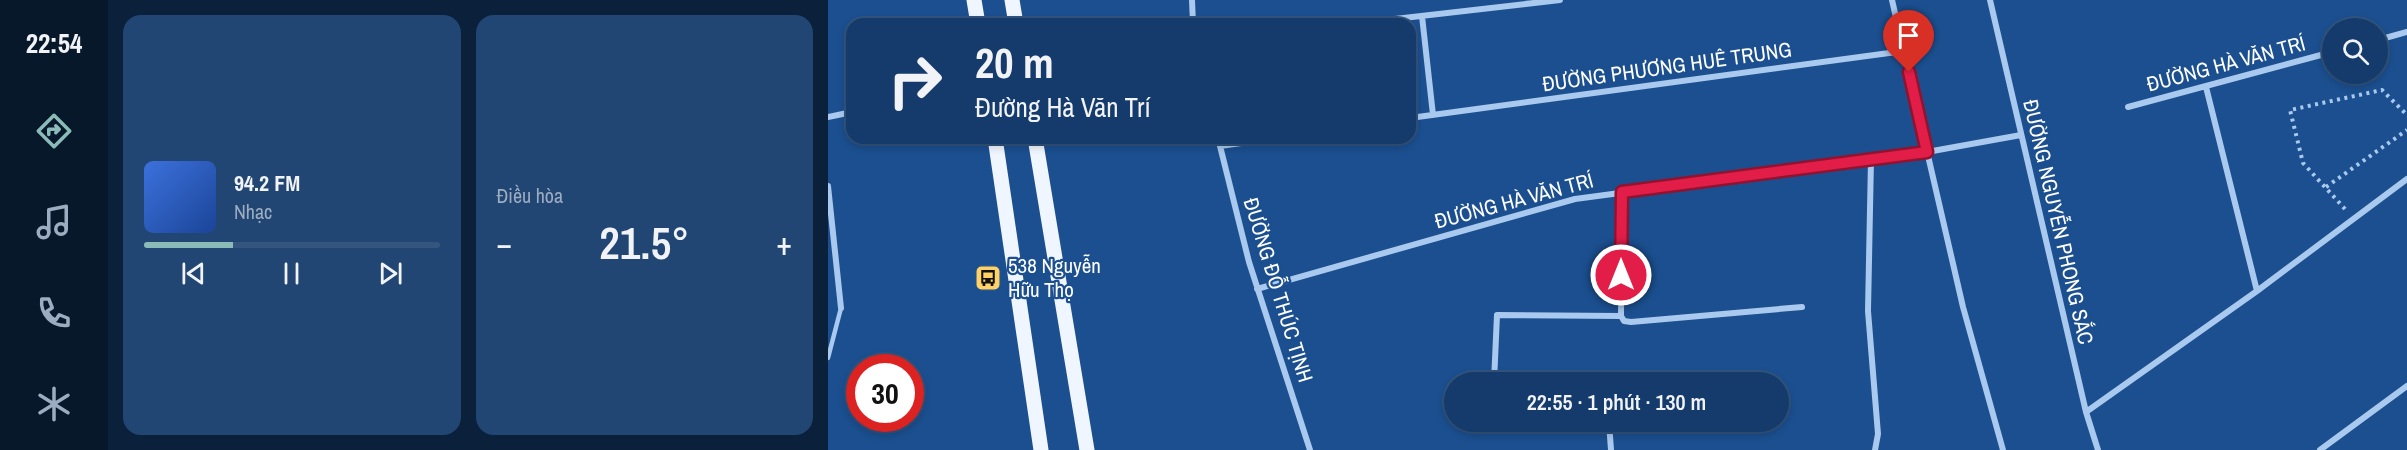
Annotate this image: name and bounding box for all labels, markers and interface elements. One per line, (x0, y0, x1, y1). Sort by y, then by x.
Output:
pin (1883, 10, 1934, 72)
map controls (2322, 18, 2388, 84)
button: search (2322, 18, 2388, 84)
icon: arrive (1892, 19, 1925, 52)
text: 22:54 (26, 25, 82, 61)
street label: ĐƯỜNG HÀ VĂN TRÍ (2143, 28, 2309, 99)
text: 20 m (975, 35, 1054, 91)
street label: ĐƯỜNG PHƯƠNG HUÊ TRUNG (1540, 35, 1793, 98)
icon: right (876, 42, 954, 120)
text: Đường Hà Văn Trí (975, 89, 1151, 125)
street label: ĐƯỜNG NGUYỄN PHONG SẮC (2016, 96, 2101, 347)
icon: directions (33, 110, 75, 152)
street label: ĐƯỜNG HÀ VĂN TRÍ (1431, 165, 1597, 236)
text: 94.2 FM (234, 168, 300, 198)
text: Điều hòa (497, 182, 563, 209)
street label: ĐƯỜNG ĐỖ THÚC TỊNH (1237, 194, 1320, 386)
text: Nhạc (234, 198, 272, 225)
icon: music (33, 201, 75, 243)
text: 21.5° (599, 212, 689, 273)
text: − (497, 221, 512, 265)
text: + (776, 221, 792, 265)
position arrow (1589, 243, 1653, 307)
place label: 538 Nguyễn Hữu Thọ (1008, 251, 1101, 304)
icon: previous (177, 257, 210, 290)
icon: pause (275, 257, 308, 290)
icon: next (374, 257, 407, 290)
bus stop icon: 538 Nguyễn Hữu Thọ (973, 263, 1003, 293)
icon: phone (33, 292, 75, 334)
speed limit sign: 30 (846, 354, 924, 432)
icon: climate (33, 383, 75, 425)
text: 22:55 · 1 phút · 130 m (1527, 387, 1706, 417)

